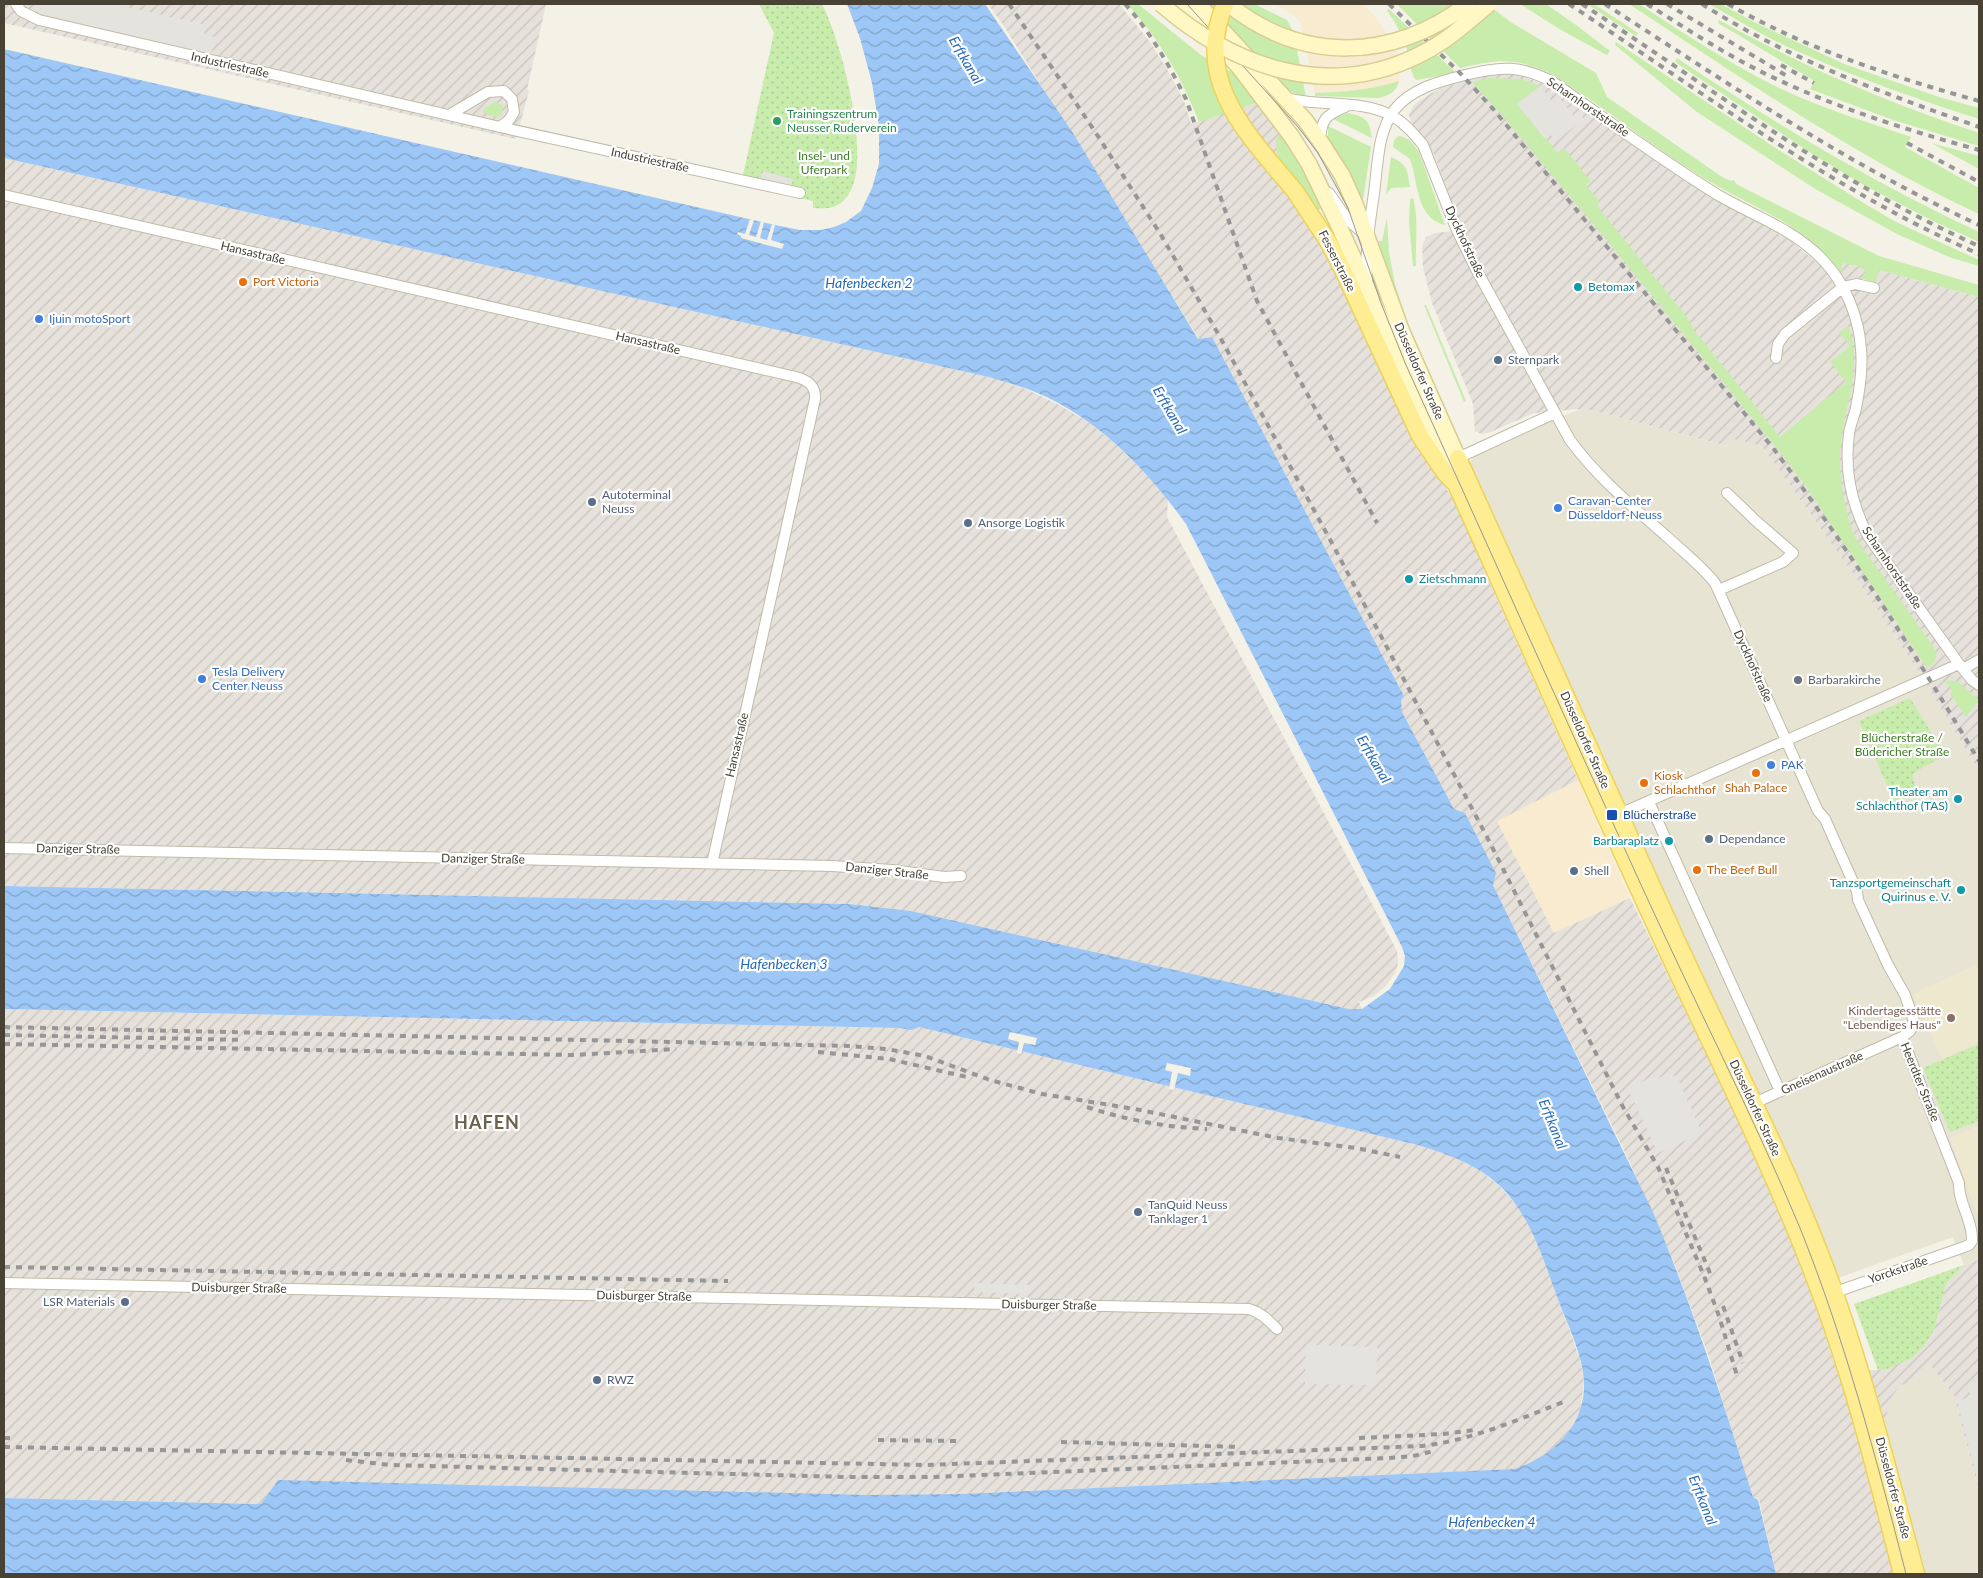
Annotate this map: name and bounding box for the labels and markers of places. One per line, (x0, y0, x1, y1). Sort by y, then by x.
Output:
place label: Trainingszentrum Neusser Ruderverein (787, 106, 897, 135)
marker: Trainingszentrum Neusser Ruderverein (771, 115, 783, 127)
place label: Port Victoria (253, 274, 319, 289)
marker: Port Victoria (237, 276, 249, 288)
place label: Betomax (1588, 279, 1635, 294)
marker: Betomax (1572, 281, 1584, 293)
place label: Ijuin motoSport (49, 311, 131, 326)
marker: Ijuin motoSport (33, 313, 45, 325)
place label: Sternpark (1508, 352, 1560, 367)
marker: Sternpark (1492, 354, 1504, 366)
place label: Autoterminal Neuss (602, 487, 671, 516)
place label: Caravan-Center Düsseldorf-Neuss (1568, 493, 1662, 522)
marker: Autoterminal Neuss (586, 496, 598, 508)
marker: Caravan-Center Düsseldorf-Neuss (1552, 502, 1564, 514)
place label: Ansorge Logistik (978, 515, 1066, 530)
marker: Ansorge Logistik (962, 517, 974, 529)
place label: Zietschmann (1419, 571, 1487, 586)
marker: Zietschmann (1403, 573, 1415, 585)
place label: Tesla Delivery Center Neuss (212, 664, 286, 693)
place label: Barbarakirche (1808, 672, 1881, 687)
marker: Tesla Delivery Center Neuss (196, 673, 208, 685)
marker: Barbarakirche (1792, 674, 1804, 686)
place label: PAK (1781, 757, 1804, 772)
marker: PAK (1765, 759, 1777, 771)
marker: Shah Palace (1750, 767, 1762, 779)
place label: Kiosk Schlachthof (1654, 768, 1717, 797)
marker: Kiosk Schlachthof (1638, 777, 1650, 789)
place label: Shah Palace (1725, 780, 1787, 795)
place label: Theater am Schlachthof (TAS) (1856, 784, 1948, 813)
marker: Theater am Schlachthof (TAS) (1952, 793, 1964, 805)
place label: Blücherstraße (1623, 807, 1696, 822)
marker: Blücherstraße (1605, 808, 1619, 822)
place label: Dependance (1719, 831, 1785, 846)
place label: Barbaraplatz (1593, 833, 1660, 848)
marker: Dependance (1703, 833, 1715, 845)
marker: Barbaraplatz (1663, 835, 1675, 847)
place label: The Beef Bull (1707, 862, 1777, 877)
place label: Shell (1584, 863, 1609, 878)
marker: The Beef Bull (1691, 864, 1703, 876)
marker: Shell (1568, 865, 1580, 877)
place label: Tanzsportgemeinschaft Quirinus e. V. (1830, 875, 1952, 904)
marker: Tanzsportgemeinschaft Quirinus e. V. (1955, 884, 1967, 896)
place label: Kindertagesstätte "Lebendiges Haus" (1843, 1003, 1941, 1032)
marker: Kindertagesstätte "Lebendiges Haus" (1945, 1012, 1957, 1024)
place label: TanQuid Neuss Tanklager 1 (1148, 1197, 1228, 1226)
marker: TanQuid Neuss Tanklager 1 (1132, 1206, 1144, 1218)
place label: LSR Materials (43, 1294, 115, 1309)
marker: LSR Materials (119, 1296, 131, 1308)
place label: RWZ (607, 1372, 634, 1387)
marker: RWZ (591, 1374, 603, 1386)

